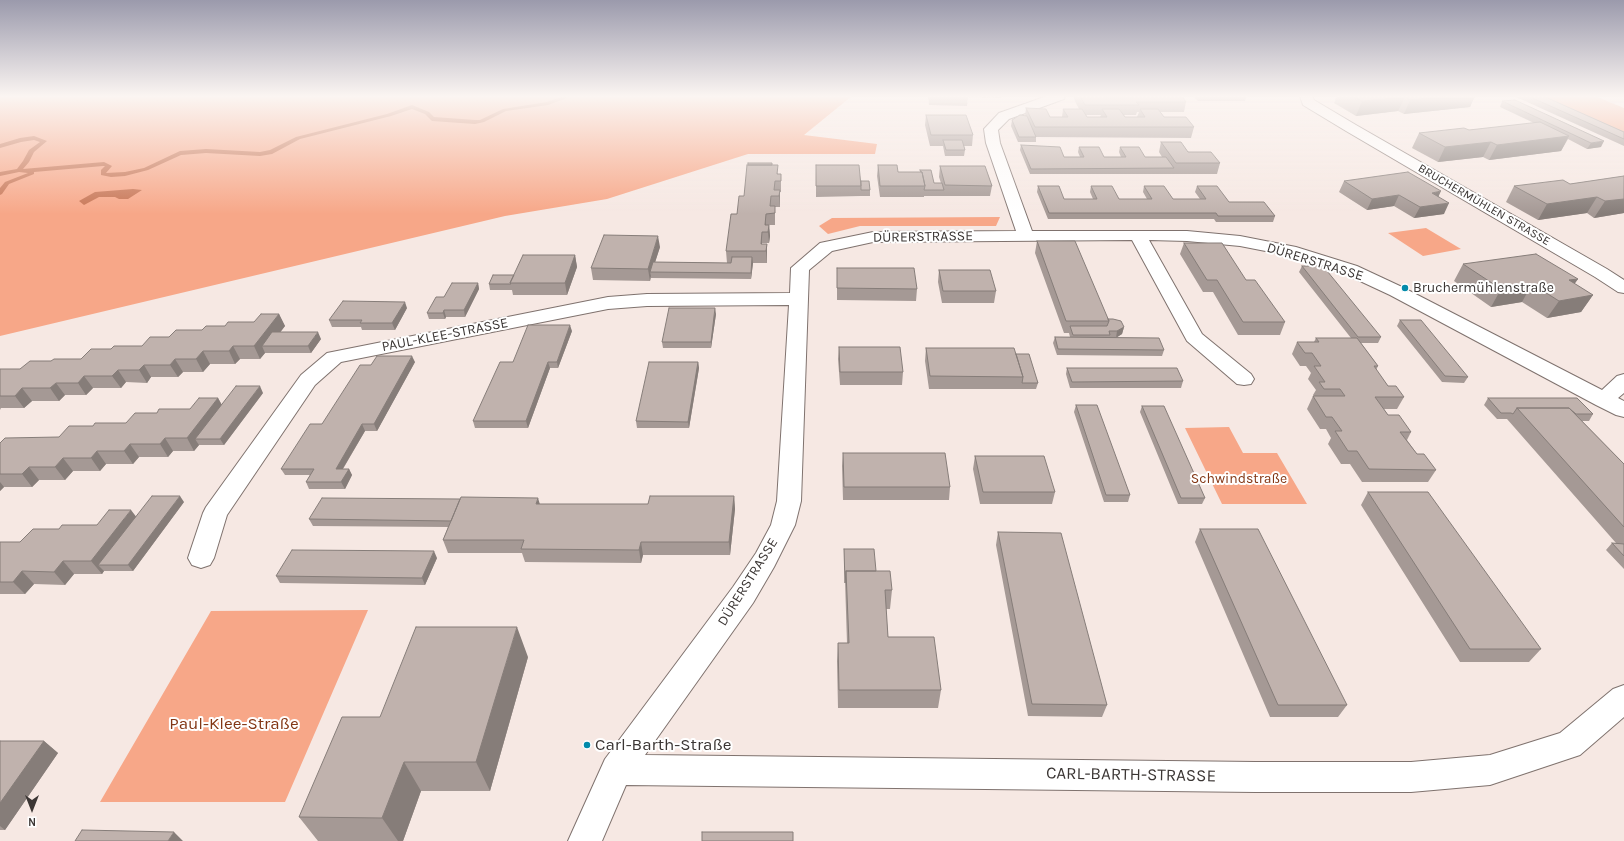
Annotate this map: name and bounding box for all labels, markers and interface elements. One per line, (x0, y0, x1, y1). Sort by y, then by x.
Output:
street label: BRUCHERMÜHLEN STRASSE (1415, 161, 1553, 249)
street label: DÜRERSTRASSE (873, 228, 973, 246)
street label: DÜRERSTRASSE (1265, 239, 1365, 285)
place label: Bruchermühlenstraße (1413, 280, 1554, 296)
marker: Bruchermühlenstraße (1400, 283, 1410, 293)
street label: PAUL-KLEE-STRASSE (380, 315, 510, 355)
park label: Schwindstraße (1191, 471, 1287, 487)
street label: DÜRERSTRASSE (714, 535, 782, 629)
park label: Paul-Klee-Straße (169, 714, 299, 734)
place label: Carl-Barth-Straße (595, 735, 732, 755)
marker: Carl-Barth-Straße (582, 740, 592, 750)
street label: CARL-BARTH-STRASSE (1046, 763, 1216, 787)
north arrow (12, 789, 52, 829)
text: N (28, 815, 36, 828)

